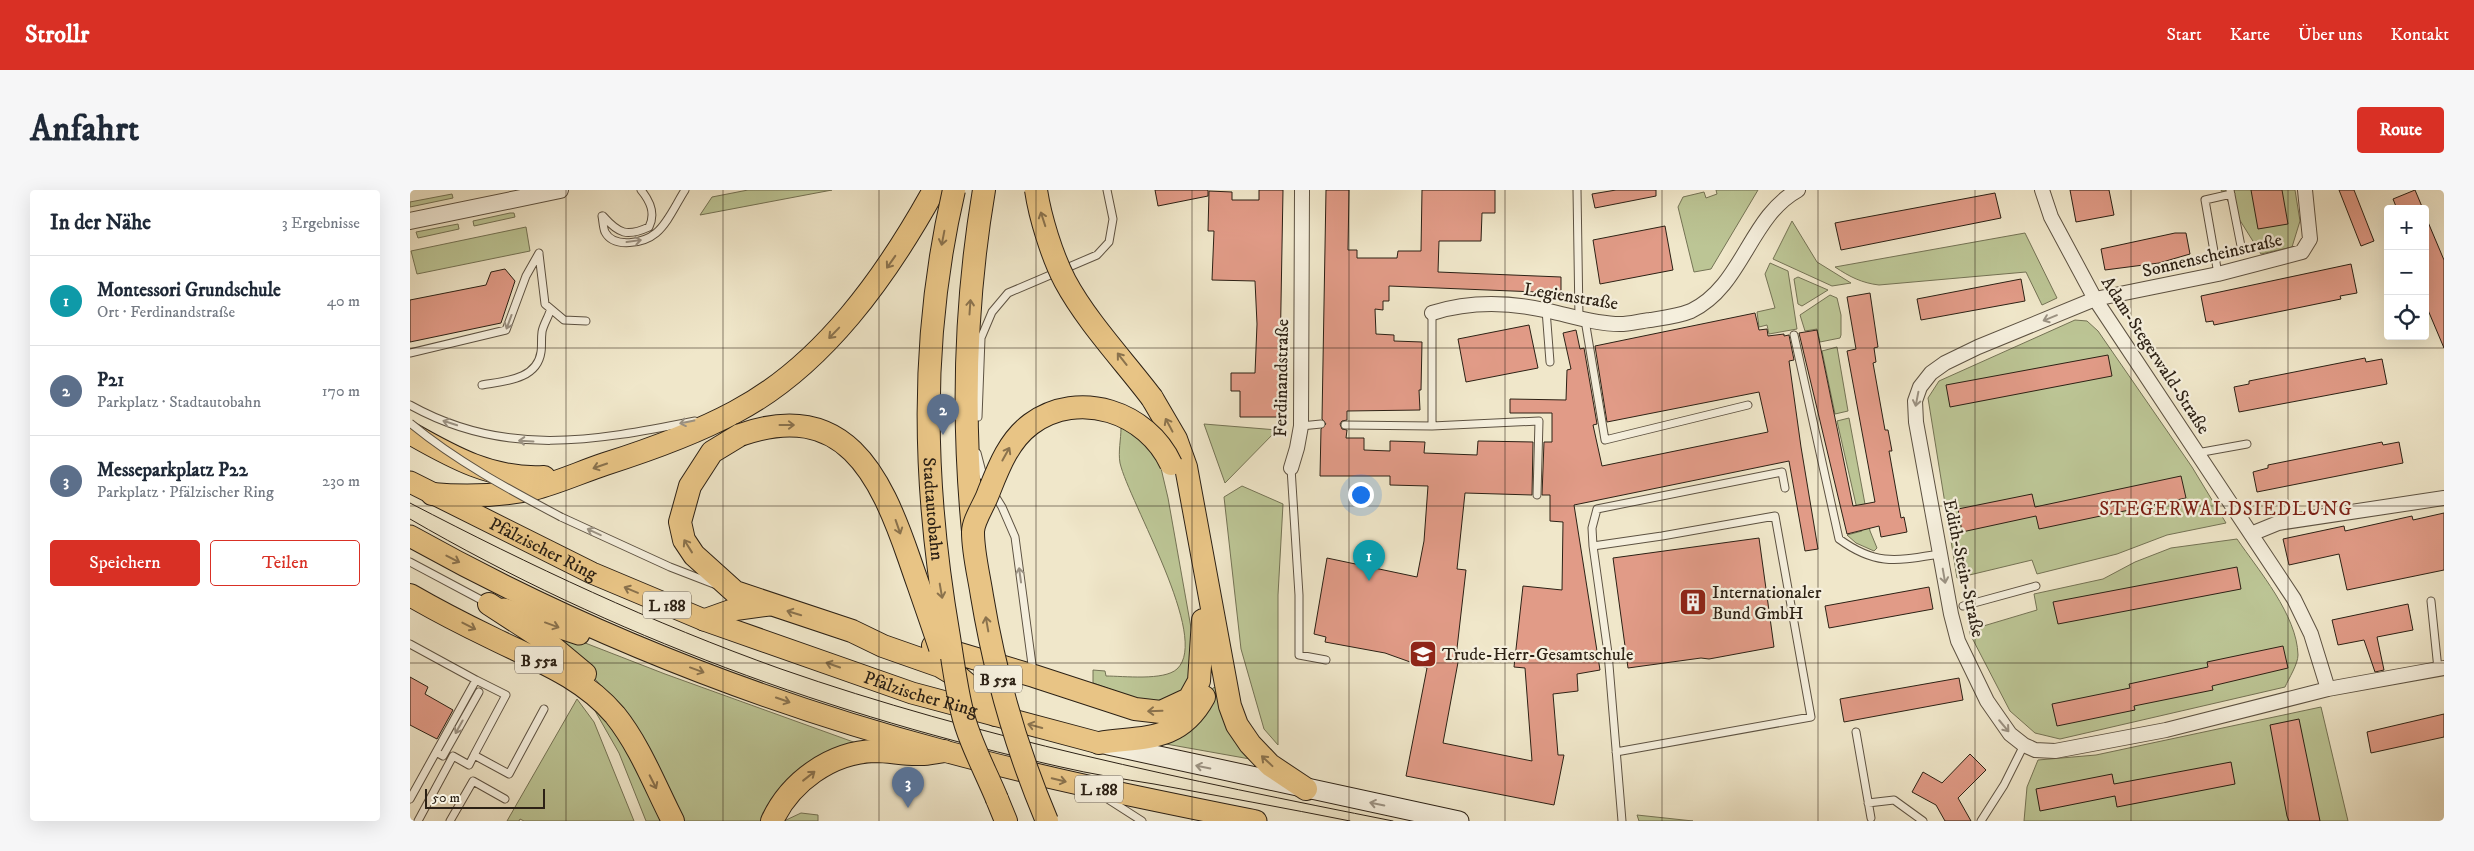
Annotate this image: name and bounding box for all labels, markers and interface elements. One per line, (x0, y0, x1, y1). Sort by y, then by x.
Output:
text: Strollr (25, 20, 89, 50)
text: Start (2166, 24, 2202, 46)
text: Karte (2230, 24, 2270, 46)
text: Über uns (2298, 24, 2362, 46)
text: Kontakt (2390, 24, 2449, 46)
button: Route (2357, 107, 2444, 153)
text: Anfahrt (30, 108, 139, 152)
map controls (2384, 205, 2429, 340)
button: + (2384, 205, 2429, 250)
text: In der Nähe (50, 210, 151, 236)
one-way arrow (1038, 212, 1047, 228)
text: 3 Ergebnisse (282, 213, 360, 233)
one-way arrow (938, 229, 947, 245)
street label: Sonnenscheinstraße (2140, 229, 2284, 283)
one-way arrow (626, 235, 642, 245)
button: − (2384, 250, 2429, 295)
one-way arrow (886, 255, 896, 269)
street label: Adam-Stegerwald-Straße (2096, 273, 2214, 438)
text: Montessori Grundschule (97, 279, 281, 302)
street label: Legienstraße (1522, 279, 1620, 315)
text: 1 (63, 291, 69, 311)
text: 40 m (327, 291, 360, 311)
button: locate (2384, 295, 2429, 340)
one-way arrow (965, 299, 975, 315)
text: Ort · Ferdinandstraße (97, 302, 235, 322)
one-way arrow (504, 314, 513, 329)
one-way arrow (2043, 314, 2058, 323)
street label: Ferdinandstraße (1270, 319, 1294, 437)
one-way arrow (828, 327, 840, 339)
one-way arrow (1117, 353, 1128, 366)
text: P21 (97, 369, 124, 392)
text: 2 (62, 381, 70, 401)
text: 170 m (322, 381, 360, 401)
one-way arrow (1911, 391, 1921, 407)
text: Parkplatz · Stadtautobahn (97, 392, 261, 412)
pin: 2 (927, 394, 959, 435)
one-way arrow (442, 417, 458, 427)
one-way arrow (679, 418, 695, 428)
one-way arrow (1164, 418, 1174, 433)
one-way arrow (778, 420, 795, 430)
one-way arrow (518, 436, 534, 445)
one-way arrow (1002, 447, 1011, 462)
street label: Stadtautobahn (917, 457, 948, 562)
text: Messeparkplatz P22 (97, 459, 248, 482)
one-way arrow (592, 462, 608, 471)
text: 3 (63, 471, 69, 491)
text: 230 m (322, 471, 360, 491)
text: Parkplatz · Pfälzischer Ring (97, 482, 274, 502)
your location (1348, 482, 1374, 508)
street label: Edith-Stein-Straße (1938, 497, 1988, 639)
district label: STEGERWALDSIEDLUNG (2099, 498, 2353, 521)
street label: Pfälzischer Ring (485, 513, 601, 586)
one-way arrow (894, 519, 904, 535)
one-way arrow (587, 526, 602, 536)
one-way arrow (683, 539, 694, 553)
button: Speichern (50, 540, 200, 586)
button: Teilen (210, 540, 360, 586)
pin: 1 (1353, 540, 1385, 581)
one-way arrow (445, 555, 460, 564)
one-way arrow (1015, 568, 1025, 584)
one-way arrow (1940, 568, 1949, 584)
place label: Internationaler Bund GmbH (1712, 582, 1822, 625)
one-way arrow (936, 583, 946, 599)
one-way arrow (624, 584, 639, 594)
building icon: Internationaler Bund GmbH (1678, 587, 1708, 617)
road number: L 188 (643, 592, 691, 618)
one-way arrow (786, 607, 802, 617)
one-way arrow (981, 617, 991, 633)
one-way arrow (544, 621, 559, 630)
one-way arrow (461, 622, 476, 631)
school or university icon: Trude-Herr-Gesamtschule (1408, 639, 1438, 669)
place label: Trude-Herr-Gesamtschule (1442, 644, 1633, 666)
road number: B 55a (515, 646, 563, 674)
one-way arrow (825, 660, 841, 669)
one-way arrow (688, 666, 704, 675)
road number: B 55a (974, 666, 1022, 692)
street label: Pfälzischer Ring (861, 667, 980, 722)
one-way arrow (774, 696, 790, 706)
one-way arrow (1147, 707, 1163, 716)
one-way arrow (1998, 719, 2009, 732)
one-way arrow (453, 720, 463, 734)
one-way arrow (1028, 721, 1044, 730)
one-way arrow (1260, 755, 1273, 767)
one-way arrow (1195, 762, 1211, 771)
pin: 3 (892, 767, 924, 808)
one-way arrow (802, 770, 815, 781)
one-way arrow (649, 774, 658, 789)
one-way arrow (1051, 775, 1067, 785)
road number: L 188 (1075, 776, 1123, 802)
scale bar (425, 786, 545, 809)
text: 50 m (432, 789, 460, 807)
one-way arrow (1370, 799, 1386, 808)

